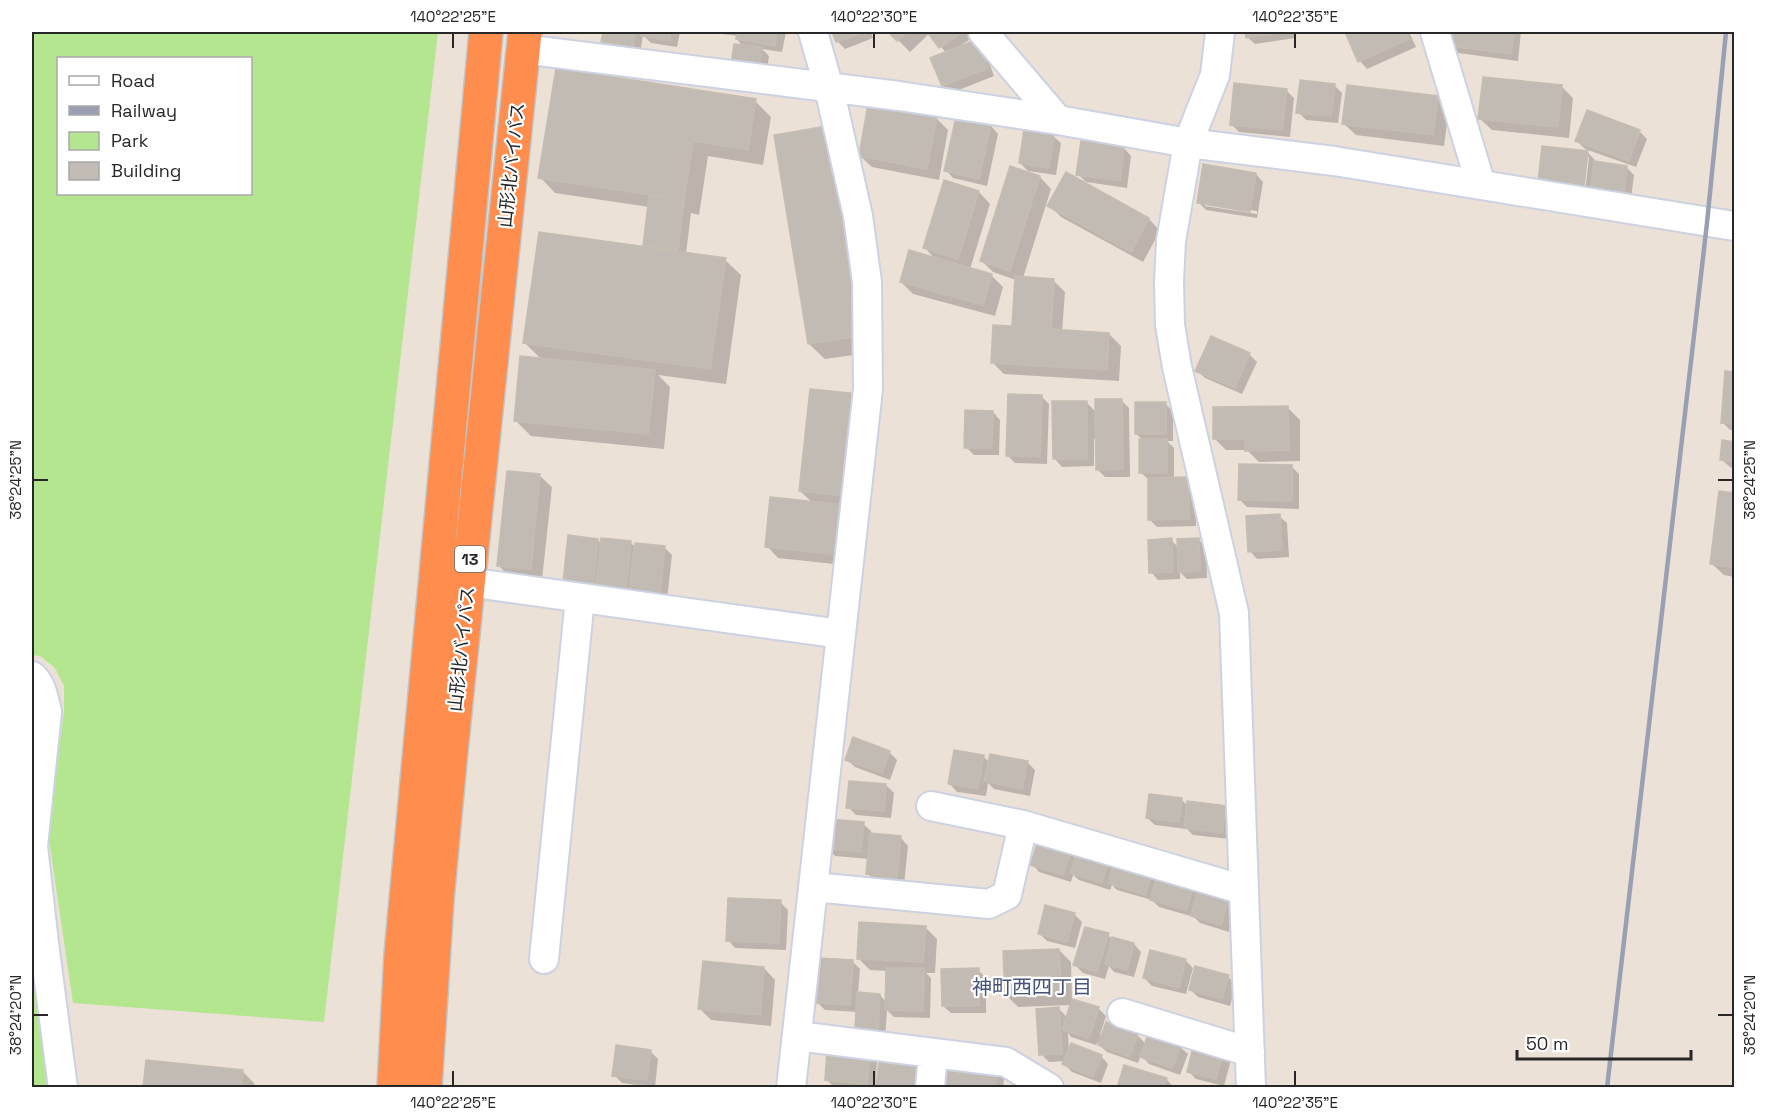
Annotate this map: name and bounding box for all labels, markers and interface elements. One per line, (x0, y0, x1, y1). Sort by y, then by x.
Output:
text: 140°22'25"E (410, 7, 496, 26)
text: 140°22'30"E (831, 7, 917, 26)
text: 140°22'35"E (1252, 7, 1338, 26)
legend (57, 57, 252, 195)
text: Road (111, 69, 155, 92)
text: Railway (111, 99, 177, 122)
street label: 山形北バイパス (493, 101, 529, 229)
text: Park (111, 129, 149, 152)
text: Building (111, 159, 181, 182)
text: 38°24'25"N (6, 440, 25, 520)
text: 38°24'25"N (1740, 440, 1759, 520)
road number: 13 (455, 546, 485, 572)
street label: 山形北バイパス (443, 585, 479, 713)
district label: 神町西四丁目 (972, 974, 1092, 1000)
text: 38°24'20"N (6, 975, 25, 1055)
text: 38°24'20"N (1740, 975, 1759, 1055)
scale bar (1517, 1023, 1691, 1061)
text: 50 m (1526, 1032, 1568, 1055)
text: 140°22'25"E (410, 1093, 496, 1112)
text: 140°22'30"E (831, 1093, 917, 1112)
text: 140°22'35"E (1252, 1093, 1338, 1112)

